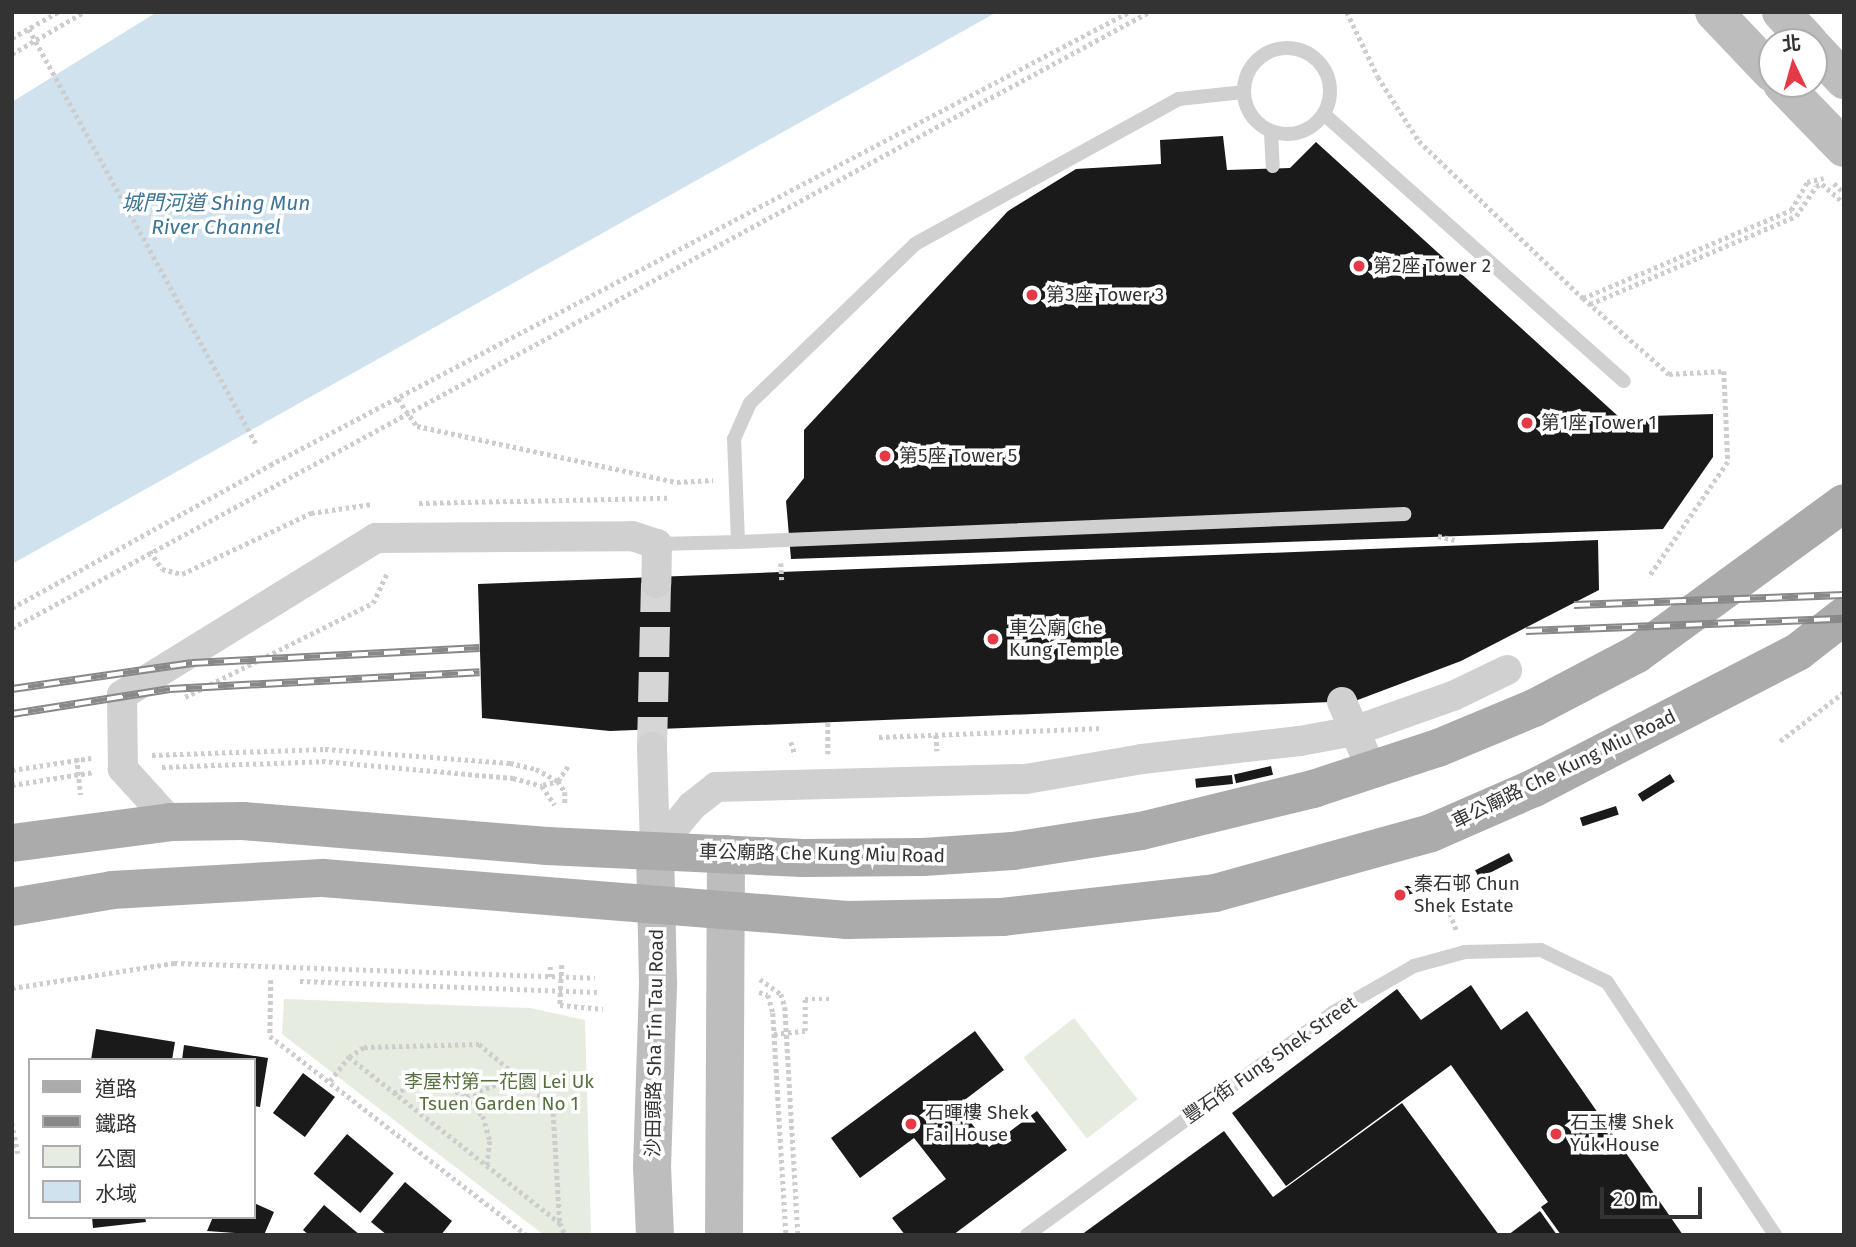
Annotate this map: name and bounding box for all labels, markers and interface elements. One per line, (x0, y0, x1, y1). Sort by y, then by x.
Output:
north arrow (1758, 28, 1828, 98)
text: 北 (1781, 31, 1802, 56)
water label: 城門河道 Shing Mun River Channel (121, 190, 311, 240)
place label: 第2座 Tower 2 (1373, 255, 1491, 277)
marker: 第2座 Tower 2 (1351, 258, 1367, 274)
place label: 第3座 Tower 3 (1046, 284, 1164, 306)
marker: 第3座 Tower 3 (1024, 287, 1040, 303)
place label: 第1座 Tower 1 (1541, 412, 1657, 434)
marker: 第1座 Tower 1 (1519, 415, 1535, 431)
place label: 第5座 Tower 5 (899, 445, 1017, 467)
marker: 第5座 Tower 5 (877, 448, 893, 464)
place label: 車公廟 Che Kung Temple (1009, 617, 1120, 661)
marker: 車公廟 Che Kung Temple (983, 629, 1003, 649)
street label: 車公廟路 Che Kung Miu Road (1448, 705, 1680, 833)
street label: 車公廟路 Che Kung Miu Road (699, 840, 945, 868)
place label: 秦石邨 Chun Shek Estate (1414, 873, 1520, 917)
marker: 秦石邨 Chun Shek Estate (1392, 887, 1408, 903)
street label: 沙田頭路 Sha Tin Tau Road (642, 929, 668, 1157)
street label: 豐石街 Fung Shek Street (1179, 992, 1361, 1128)
legend (28, 1058, 256, 1219)
park label: 李屋村第一花園 Lei Uk Tsuen Garden No 1 (404, 1071, 594, 1115)
text: 道路 (95, 1076, 137, 1102)
place label: 石暉樓 Shek Fai House (925, 1102, 1029, 1146)
text: 鐵路 (95, 1111, 137, 1137)
place label: 石玉樓 Shek Yuk House (1570, 1112, 1674, 1156)
marker: 石暉樓 Shek Fai House (903, 1116, 919, 1132)
marker: 石玉樓 Shek Yuk House (1548, 1126, 1564, 1142)
text: 公園 (95, 1146, 137, 1172)
scale bar (1604, 1174, 1706, 1218)
text: 水域 (95, 1181, 137, 1207)
text: 20 m (1613, 1186, 1659, 1212)

